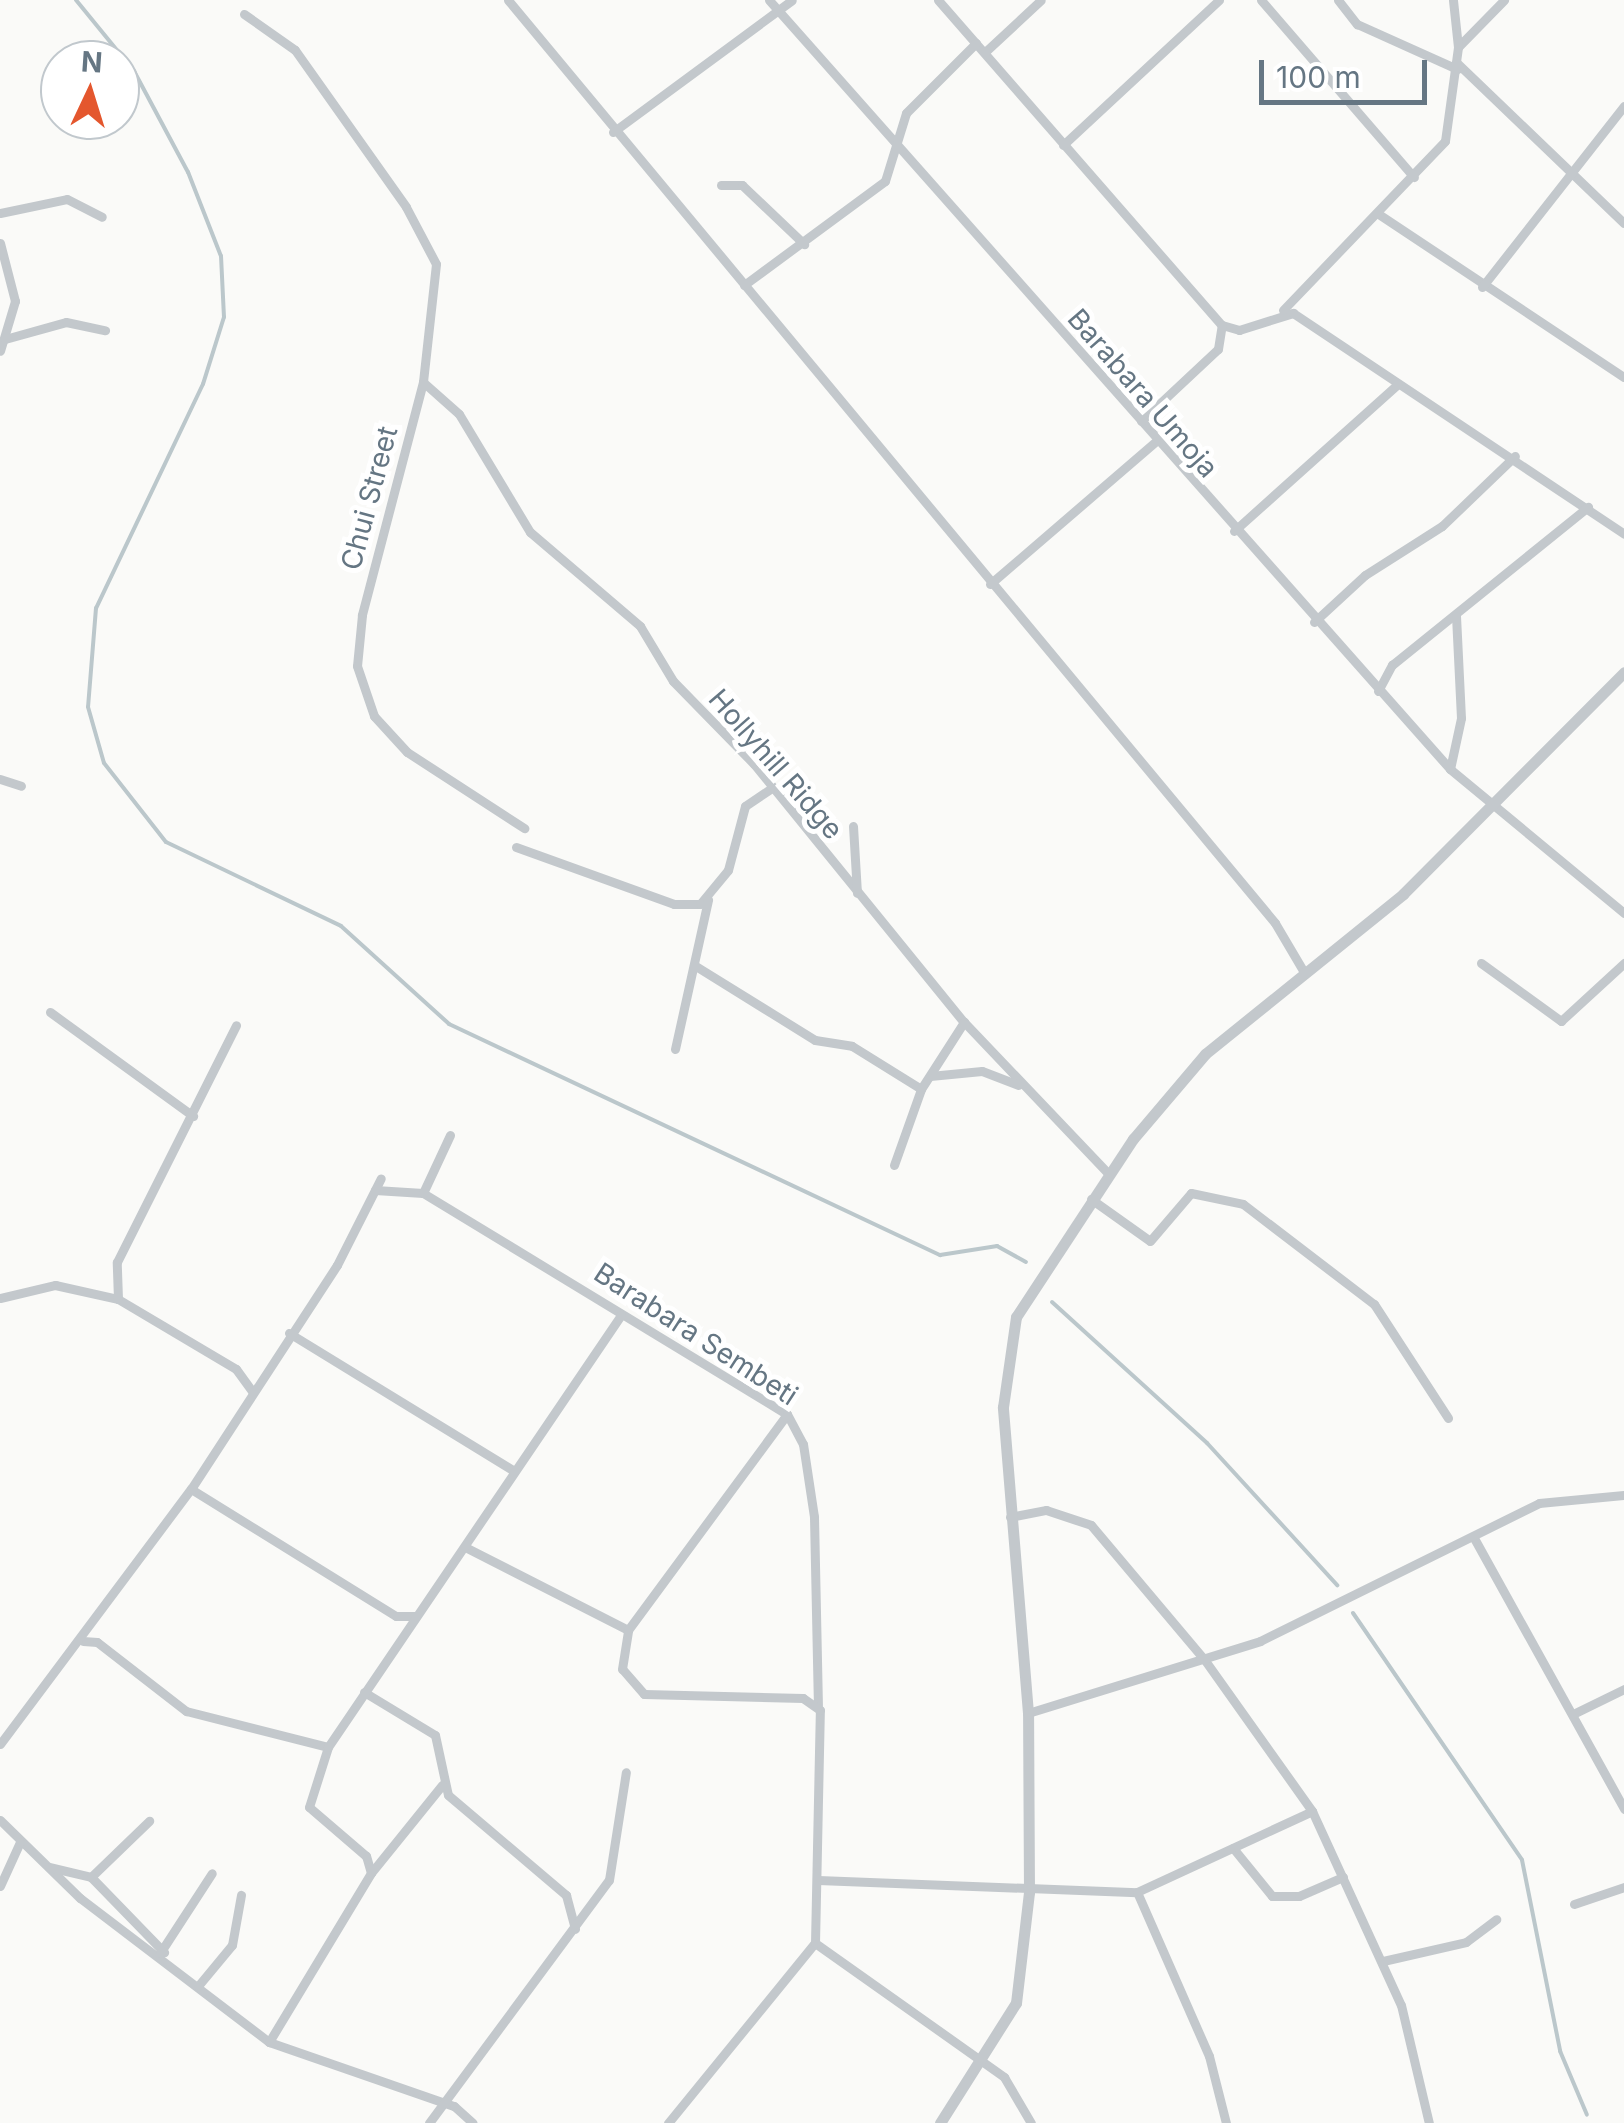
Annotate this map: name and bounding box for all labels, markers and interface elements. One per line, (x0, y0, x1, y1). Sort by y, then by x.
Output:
north arrow (40, 40, 140, 140)
scale bar (1264, 40, 1432, 102)
text: N (80, 44, 104, 80)
text: 100 m (1276, 59, 1361, 95)
street label: Barabara Umoja (1061, 302, 1225, 484)
street label: Chui Street (334, 423, 404, 573)
street label: Hollyhill Ridge (702, 682, 850, 846)
street label: Barabara Sembeti (588, 1256, 804, 1412)

